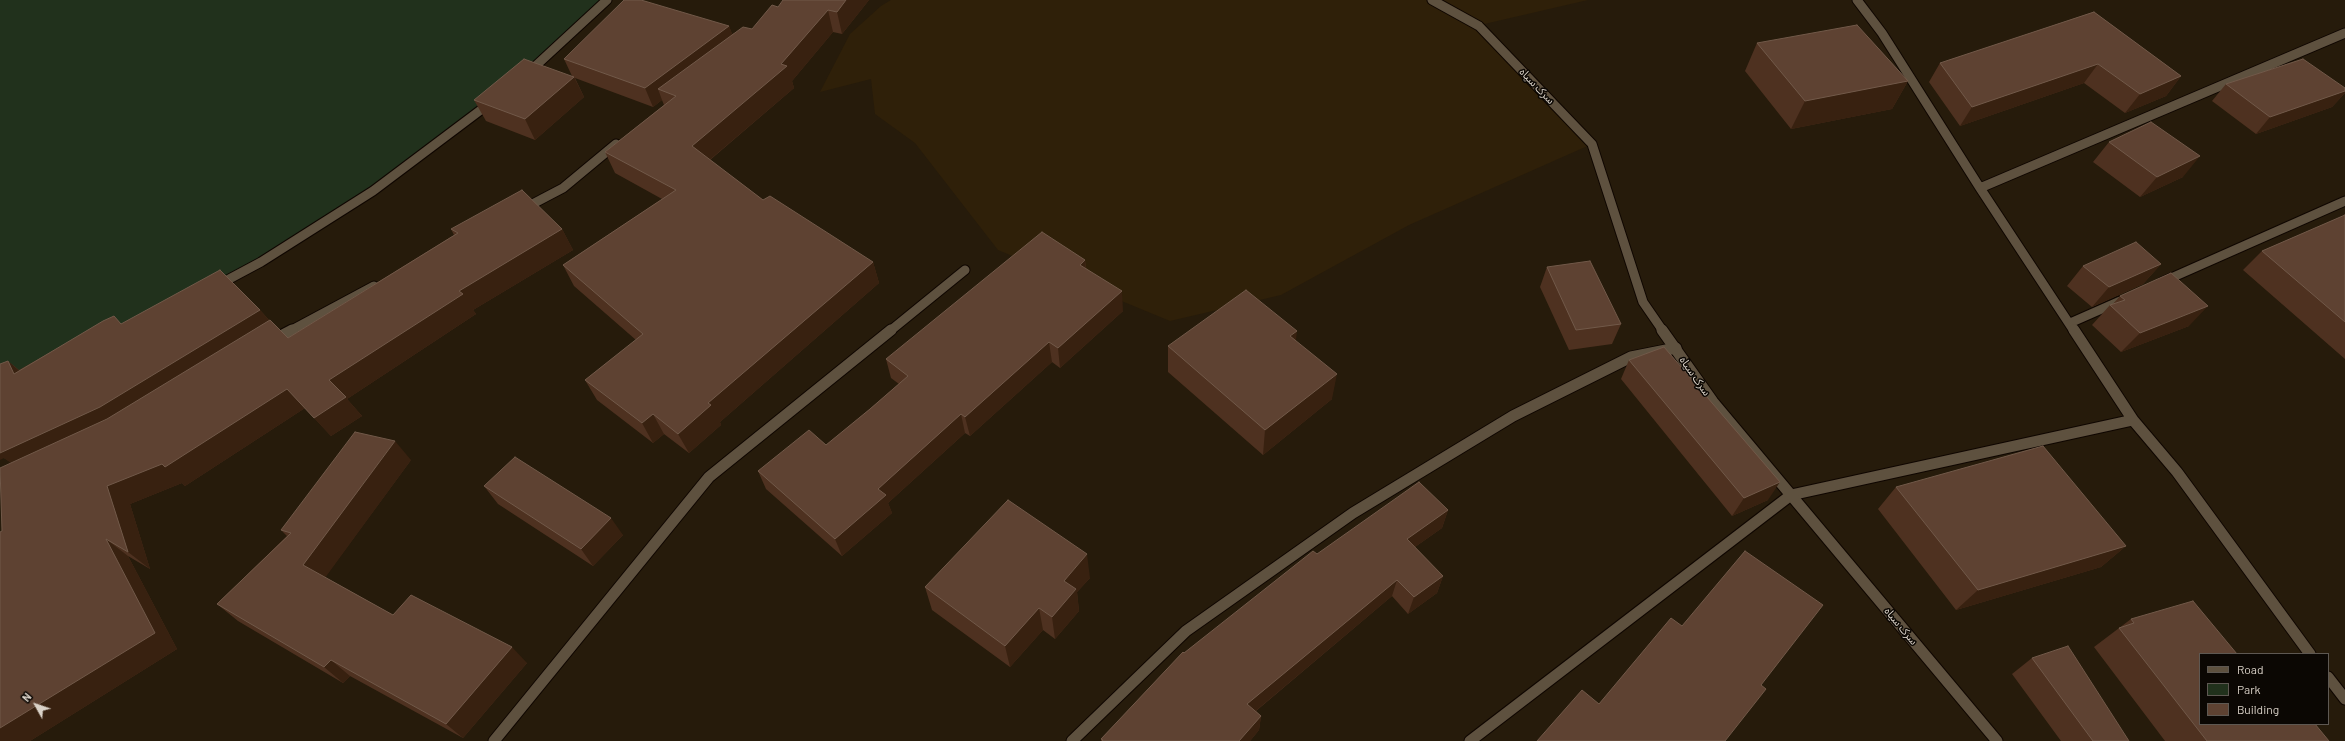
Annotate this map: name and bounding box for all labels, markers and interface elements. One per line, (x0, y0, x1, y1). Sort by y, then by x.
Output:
street label: سرک سیاه (1517, 65, 1557, 107)
street label: سرک سیاه (1677, 354, 1713, 398)
street label: سرک سیاه (1882, 605, 1920, 647)
legend (2199, 653, 2329, 725)
text: Road (2237, 662, 2264, 676)
text: Park (2237, 682, 2261, 696)
north arrow (16, 685, 56, 725)
text: N (19, 690, 34, 704)
text: Building (2237, 702, 2279, 716)

